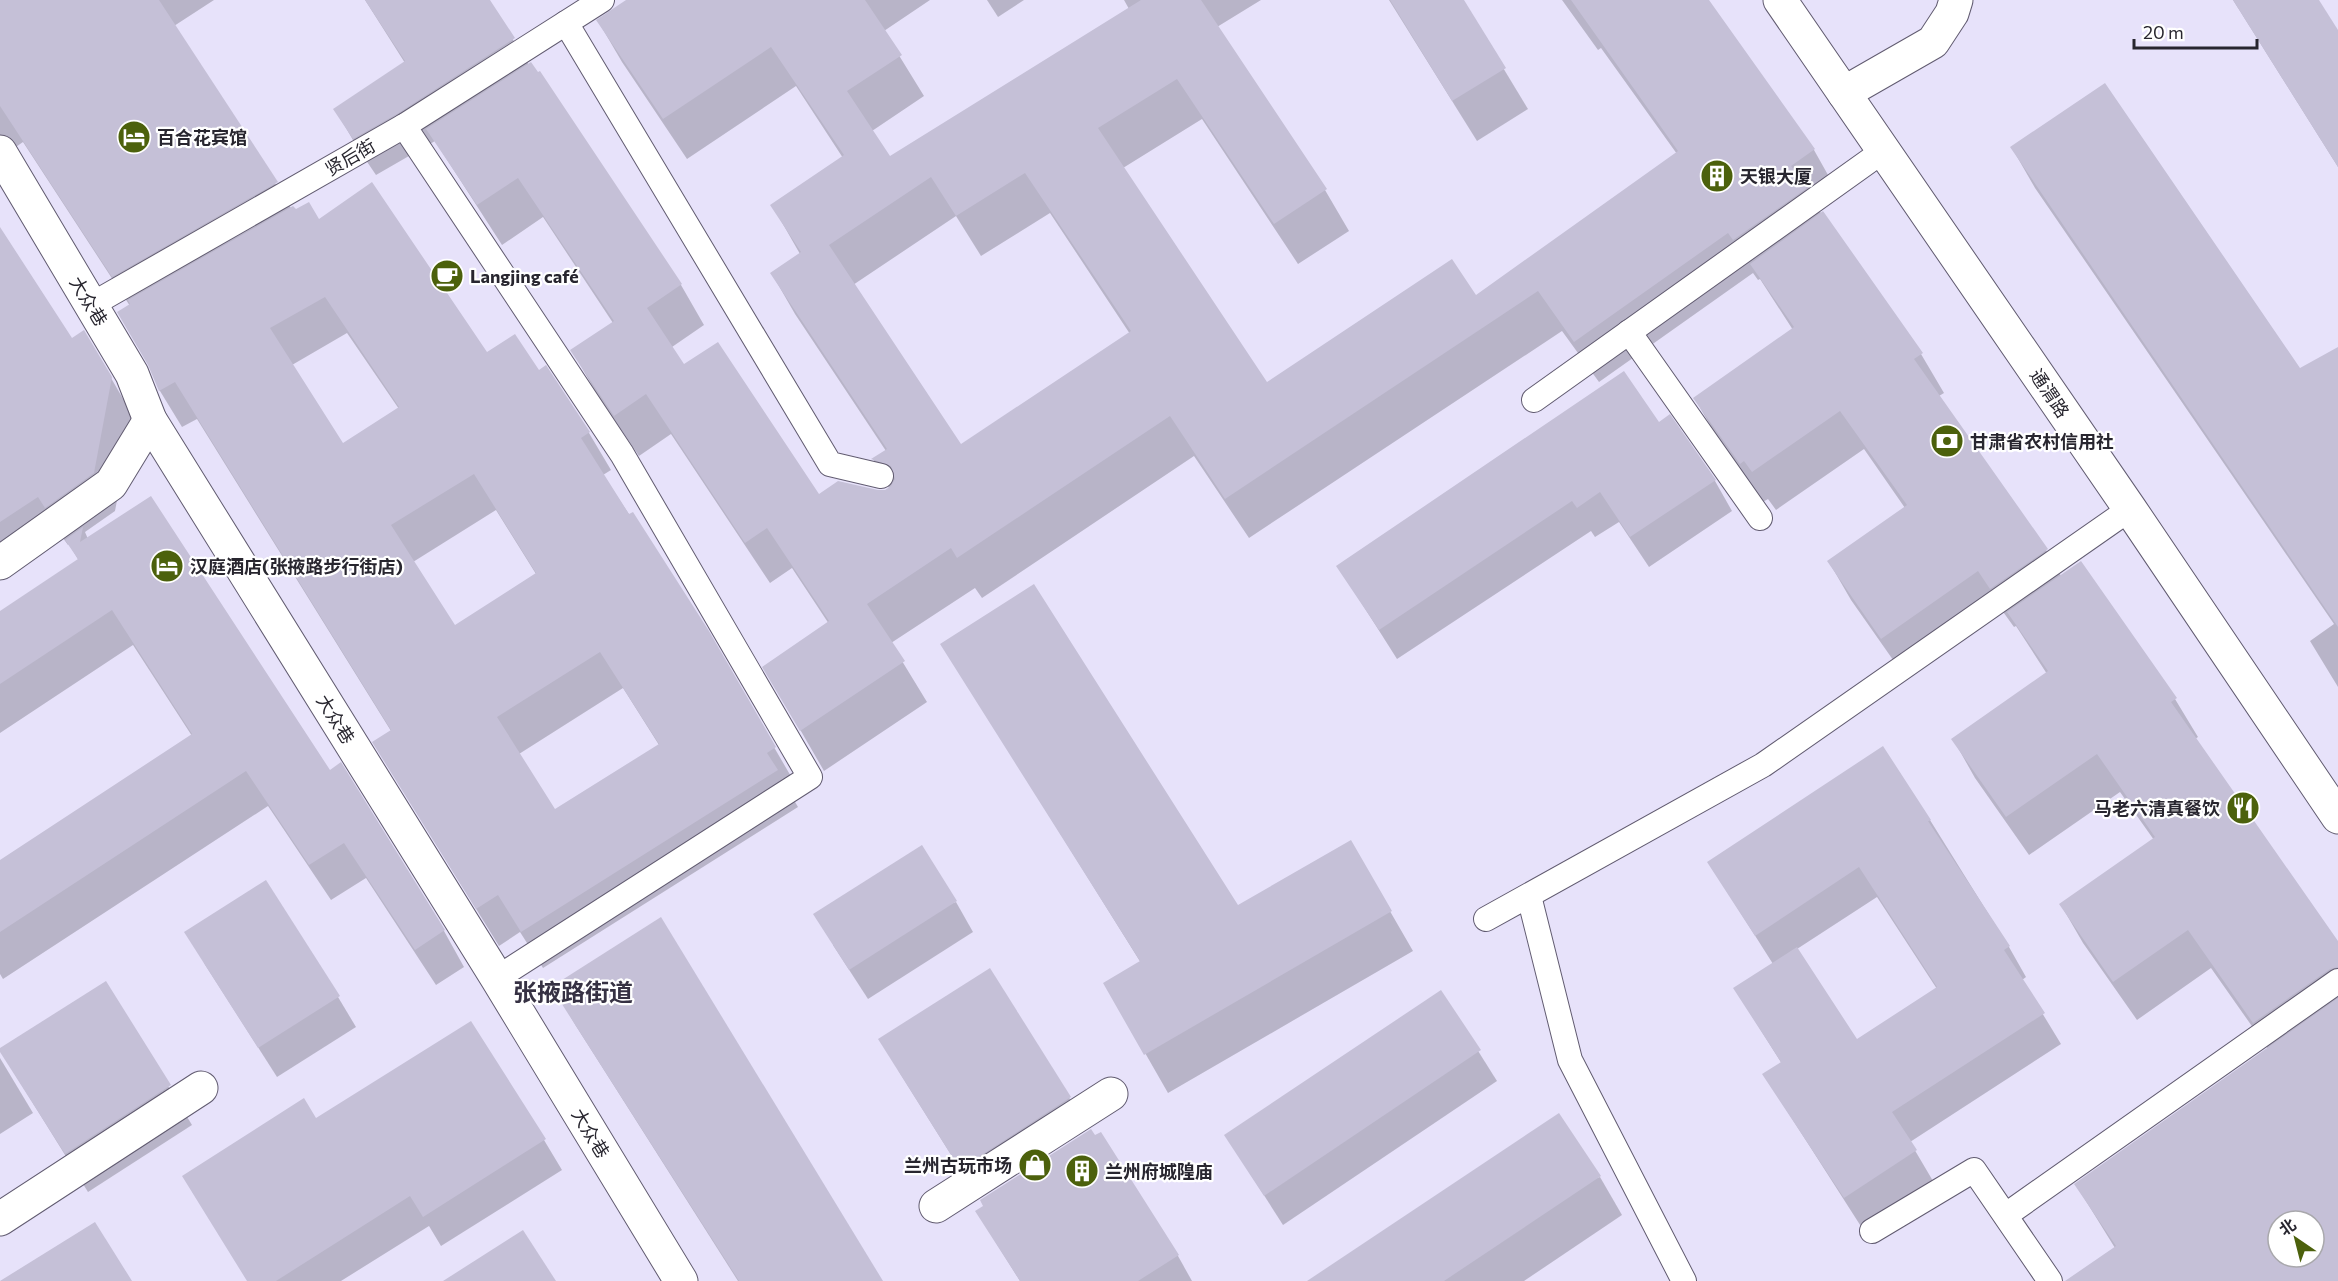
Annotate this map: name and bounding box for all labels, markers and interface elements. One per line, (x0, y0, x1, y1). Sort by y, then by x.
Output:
scale bar (2134, 12, 2257, 50)
text: 20 m (2143, 21, 2184, 43)
hotel icon: 百合花宾馆 (116, 119, 152, 155)
place label: 百合花宾馆 (157, 126, 247, 148)
street label: 贤后街 (321, 134, 379, 180)
building icon: 天银大厦 (1699, 158, 1735, 194)
place label: 天银大厦 (1740, 165, 1812, 187)
cafe icon: Langjing café (429, 258, 465, 294)
place label: Langjing café (470, 265, 579, 287)
street label: 大众巷 (66, 272, 112, 330)
street label: 通渭路 (2026, 364, 2074, 422)
bank icon: 甘肃省农村信用社 (1929, 423, 1965, 459)
place label: 甘肃省农村信用社 (1970, 430, 2114, 452)
hotel icon: 汉庭酒店(张掖路步行街店) (149, 548, 185, 584)
place label: 汉庭酒店(张掖路步行街店) (190, 555, 403, 577)
street label: 大众巷 (312, 690, 360, 748)
restaurant icon: 马老六清真餐饮 (2225, 790, 2261, 826)
place label: 马老六清真餐饮 (2094, 797, 2220, 819)
district label: 张掖路街道 (513, 977, 633, 1006)
street label: 大众巷 (568, 1104, 614, 1162)
shop icon: 兰州古玩市场 (1017, 1147, 1053, 1183)
building icon: 兰州府城隍庙 (1064, 1153, 1100, 1189)
place label: 兰州古玩市场 (904, 1154, 1012, 1176)
place label: 兰州府城隍庙 (1105, 1160, 1213, 1182)
north arrow (2266, 1209, 2326, 1269)
text: 北 (2275, 1214, 2299, 1239)

